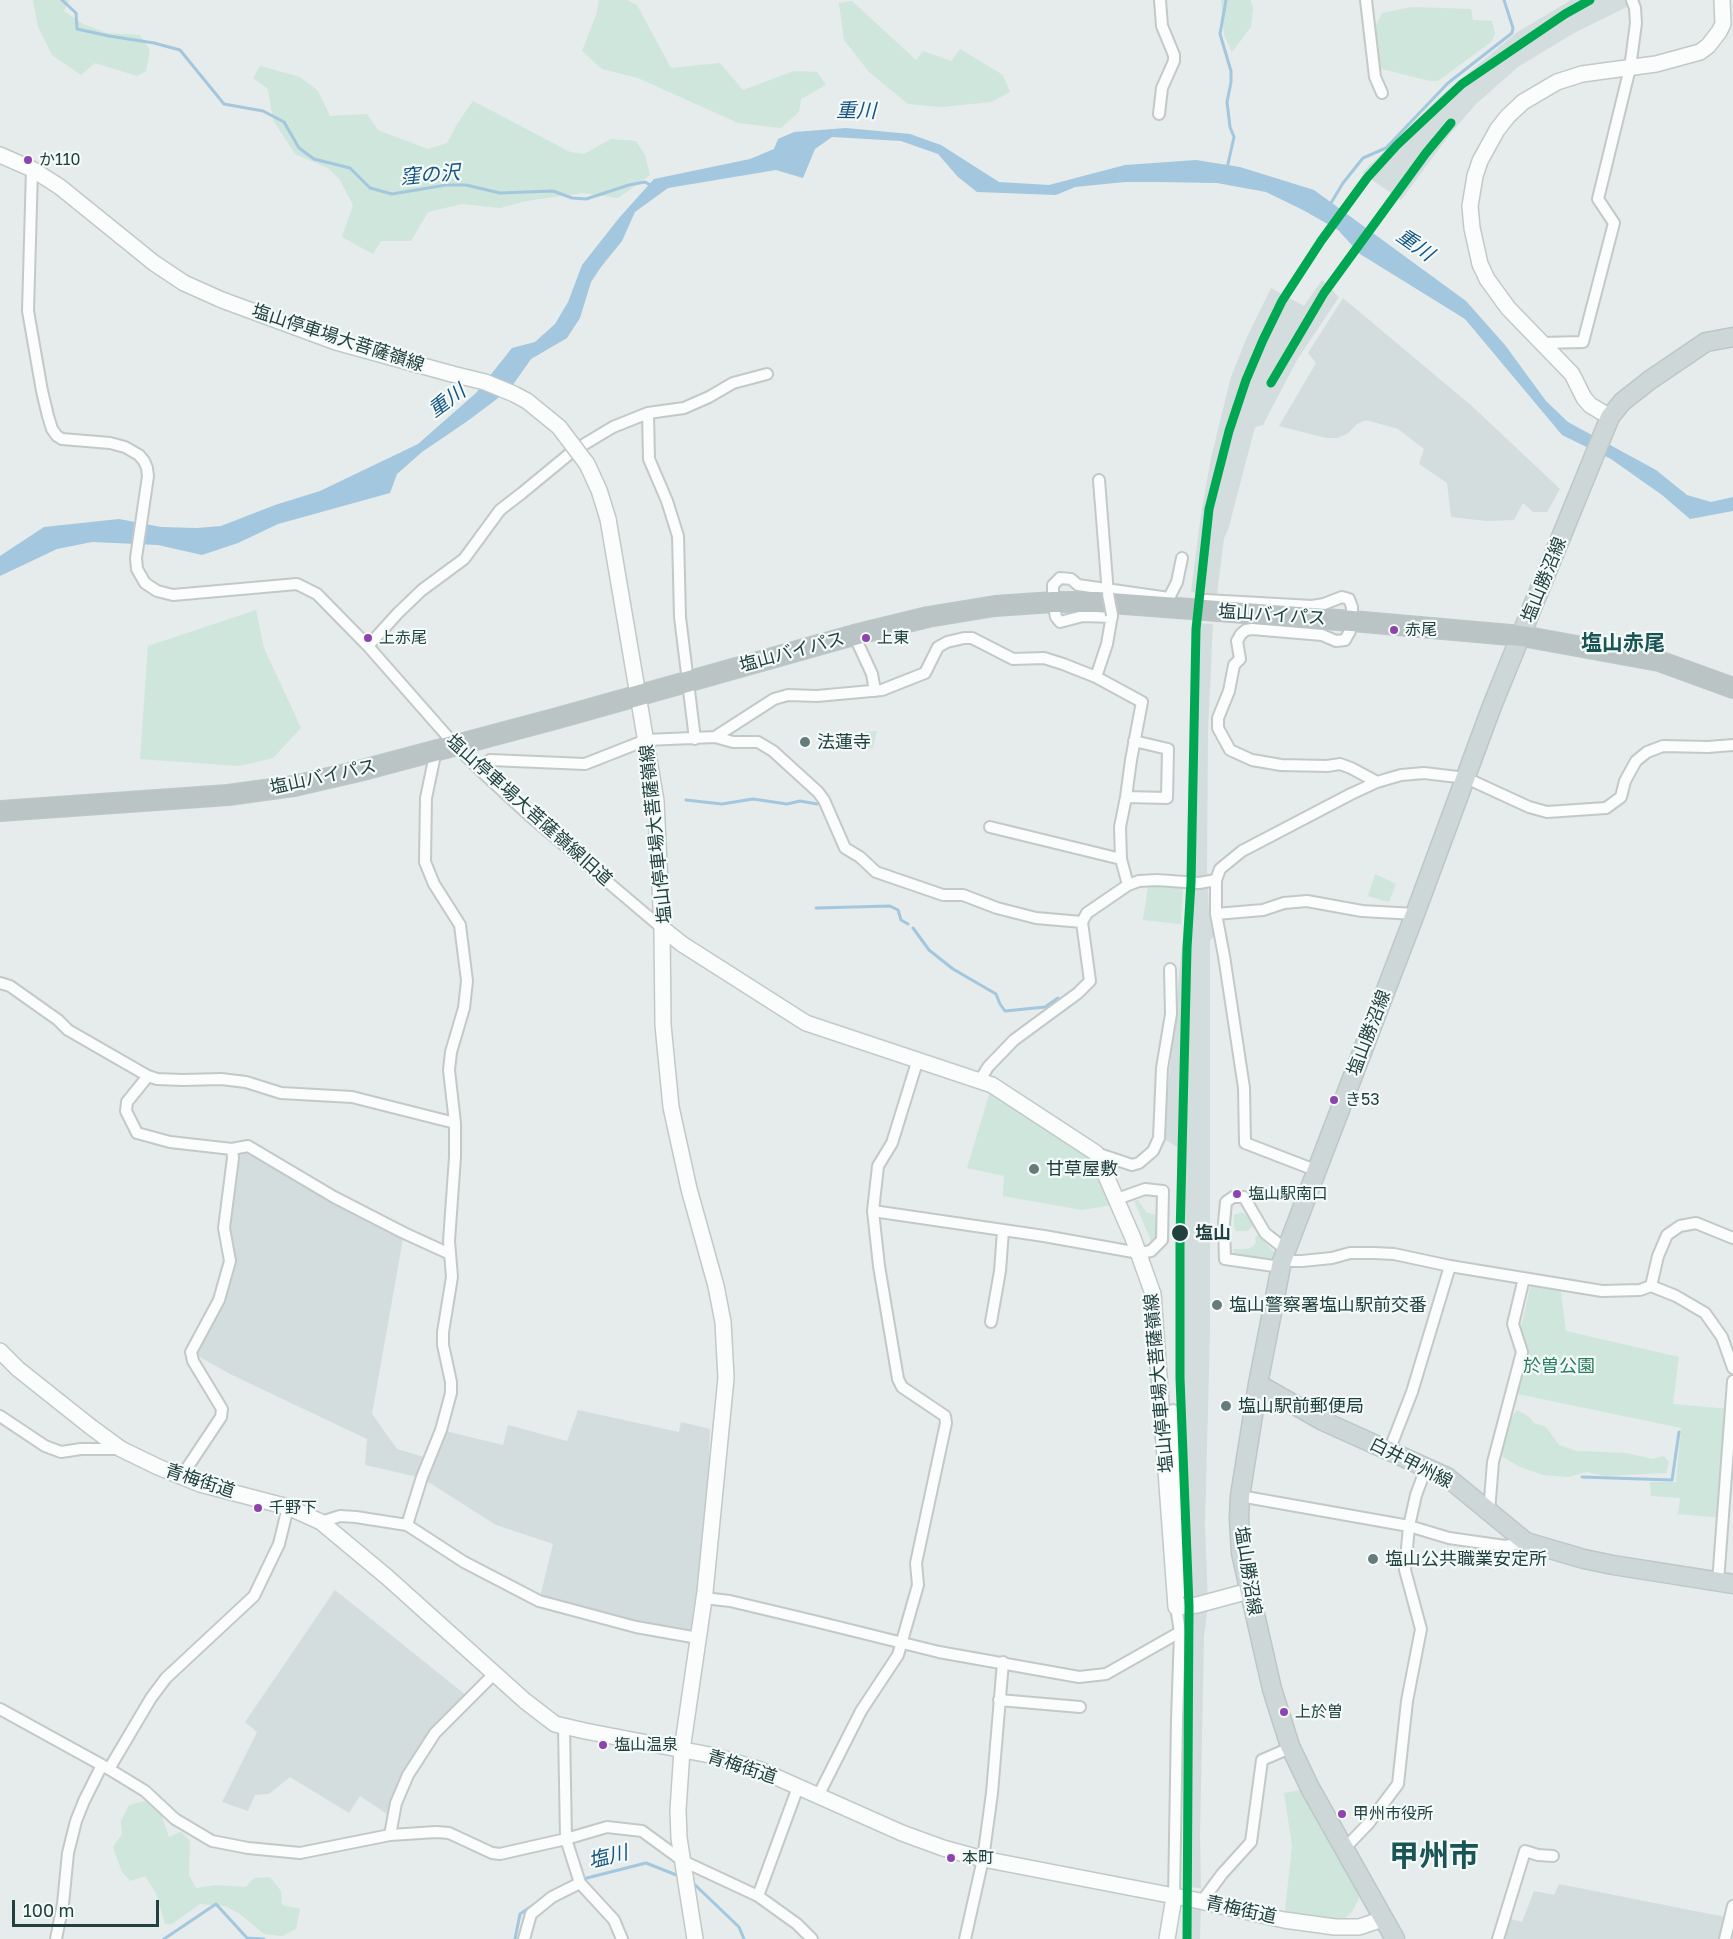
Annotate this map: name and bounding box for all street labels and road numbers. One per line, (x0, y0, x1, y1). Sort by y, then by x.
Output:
street label: 塩山停車場大菩薩嶺線 (249, 300, 427, 376)
street label: 塩山勝沼線 (1517, 534, 1571, 626)
street label: 塩山バイパス (1217, 600, 1327, 630)
street label: 塩山バイパス (737, 628, 847, 676)
street label: 塩山停車場大菩薩嶺線旧道 (442, 730, 616, 890)
street label: 塩山停車場大菩薩嶺線 (636, 743, 676, 925)
street label: 塩山バイパス (268, 755, 378, 799)
street label: 塩山勝沼線 (1343, 987, 1395, 1079)
street label: 塩山停車場大菩薩嶺線 (1140, 1292, 1178, 1474)
street label: 白井甲州線 (1366, 1433, 1456, 1493)
street label: 青梅街道 (162, 1460, 238, 1502)
street label: 塩山勝沼線 (1230, 1525, 1266, 1617)
street label: 青梅街道 (704, 1746, 780, 1788)
street label: 青梅街道 (1204, 1892, 1278, 1928)

